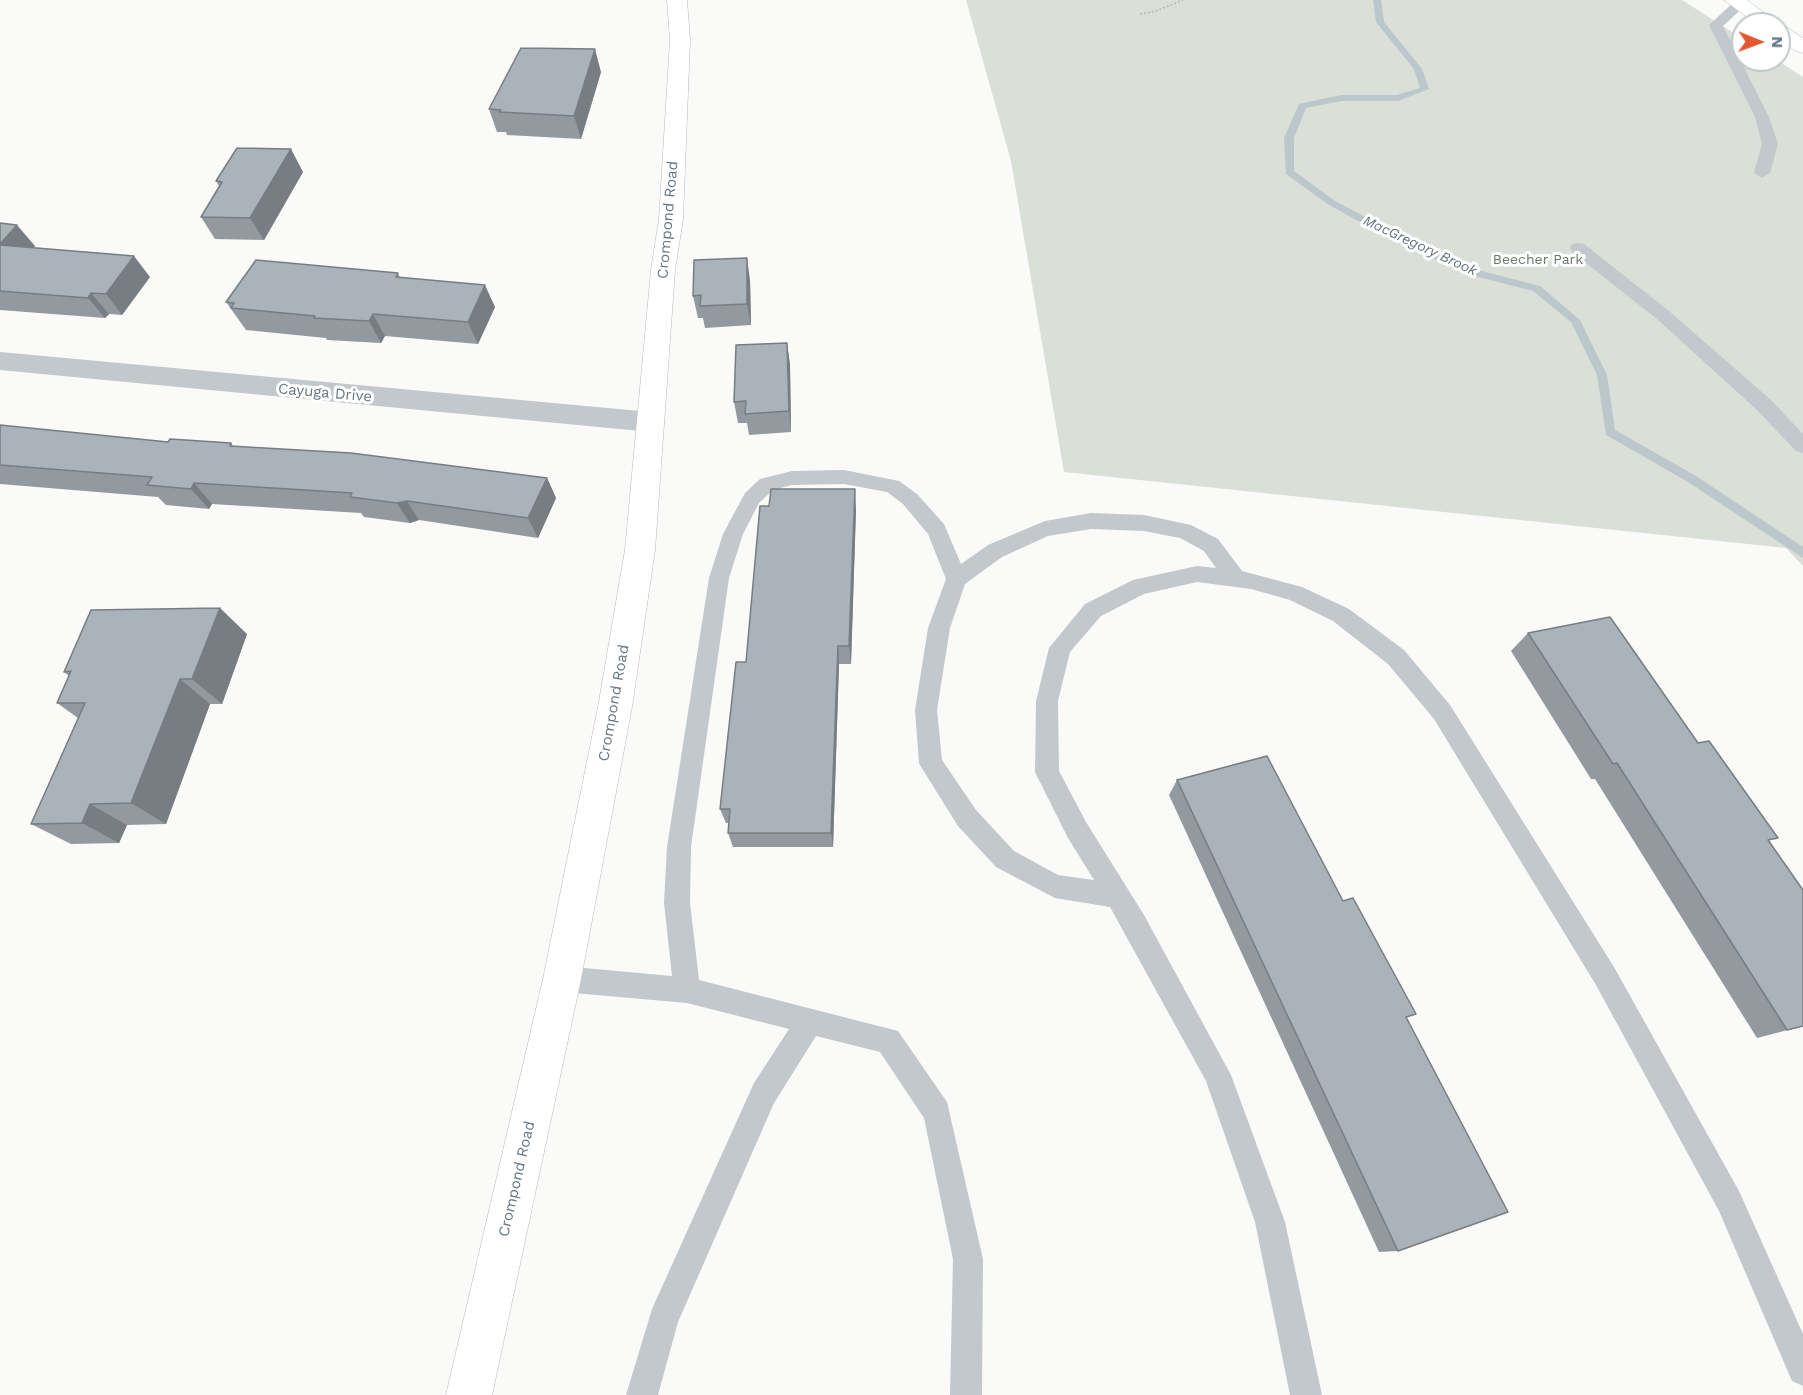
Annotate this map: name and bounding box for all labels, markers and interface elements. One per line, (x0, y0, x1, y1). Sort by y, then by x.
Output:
north arrow (1731, 12, 1791, 72)
text: N (1768, 36, 1787, 48)
street label: Crompond Road (654, 160, 682, 280)
water label: MacGregory Brook (1361, 212, 1479, 280)
park label: Beecher Park (1493, 252, 1583, 268)
street label: Cayuga Drive (277, 380, 373, 406)
street label: Crompond Road (595, 643, 633, 763)
street label: Crompond Road (495, 1119, 539, 1239)

